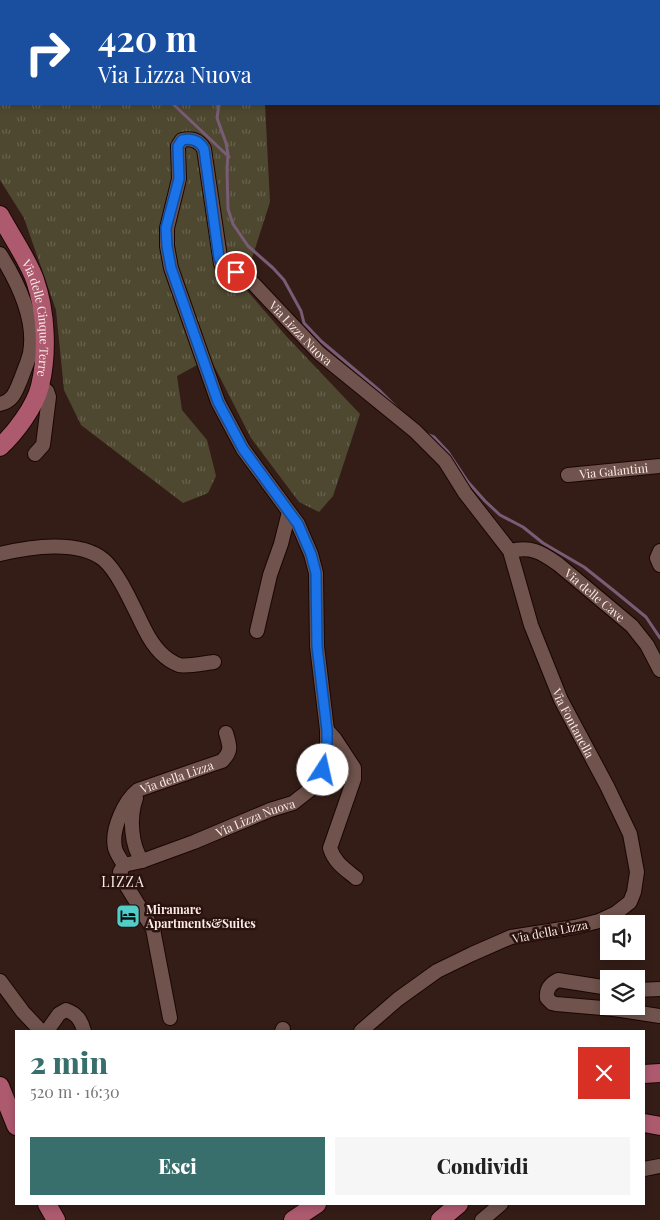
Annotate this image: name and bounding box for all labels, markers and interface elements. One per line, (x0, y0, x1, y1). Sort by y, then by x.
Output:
text: 420 m (98, 14, 197, 61)
icon: right (15, 20, 80, 85)
text: Via Lizza Nuova (98, 59, 252, 89)
pin (215, 251, 257, 293)
street label: Via delle Cinque Terre (18, 256, 53, 378)
icon: arrive (222, 258, 250, 286)
street label: Via Lizza Nuova (265, 297, 336, 369)
street label: Via Galantini (578, 459, 649, 482)
street label: Via delle Cave (560, 564, 629, 625)
street label: Via Fontanella (549, 685, 598, 760)
position arrow (296, 743, 348, 795)
street label: Via della Lizza (137, 757, 215, 797)
street label: Via Lizza Nuova (212, 795, 297, 840)
district label: LIZZA (101, 872, 145, 891)
place label: Miramare Apartments&Suites (145, 901, 256, 931)
hotel icon: Miramare Apartments&Suites (115, 903, 141, 929)
map controls (600, 915, 645, 1015)
button: sound (600, 915, 645, 960)
street label: Via della Lizza (510, 916, 589, 946)
button: layers (600, 970, 645, 1015)
text: 2 min (30, 1042, 108, 1082)
button: close (578, 1047, 630, 1099)
text: 520 m · 16:30 (30, 1081, 120, 1102)
button: Esci (30, 1137, 325, 1195)
button: Condividi (335, 1137, 630, 1195)

